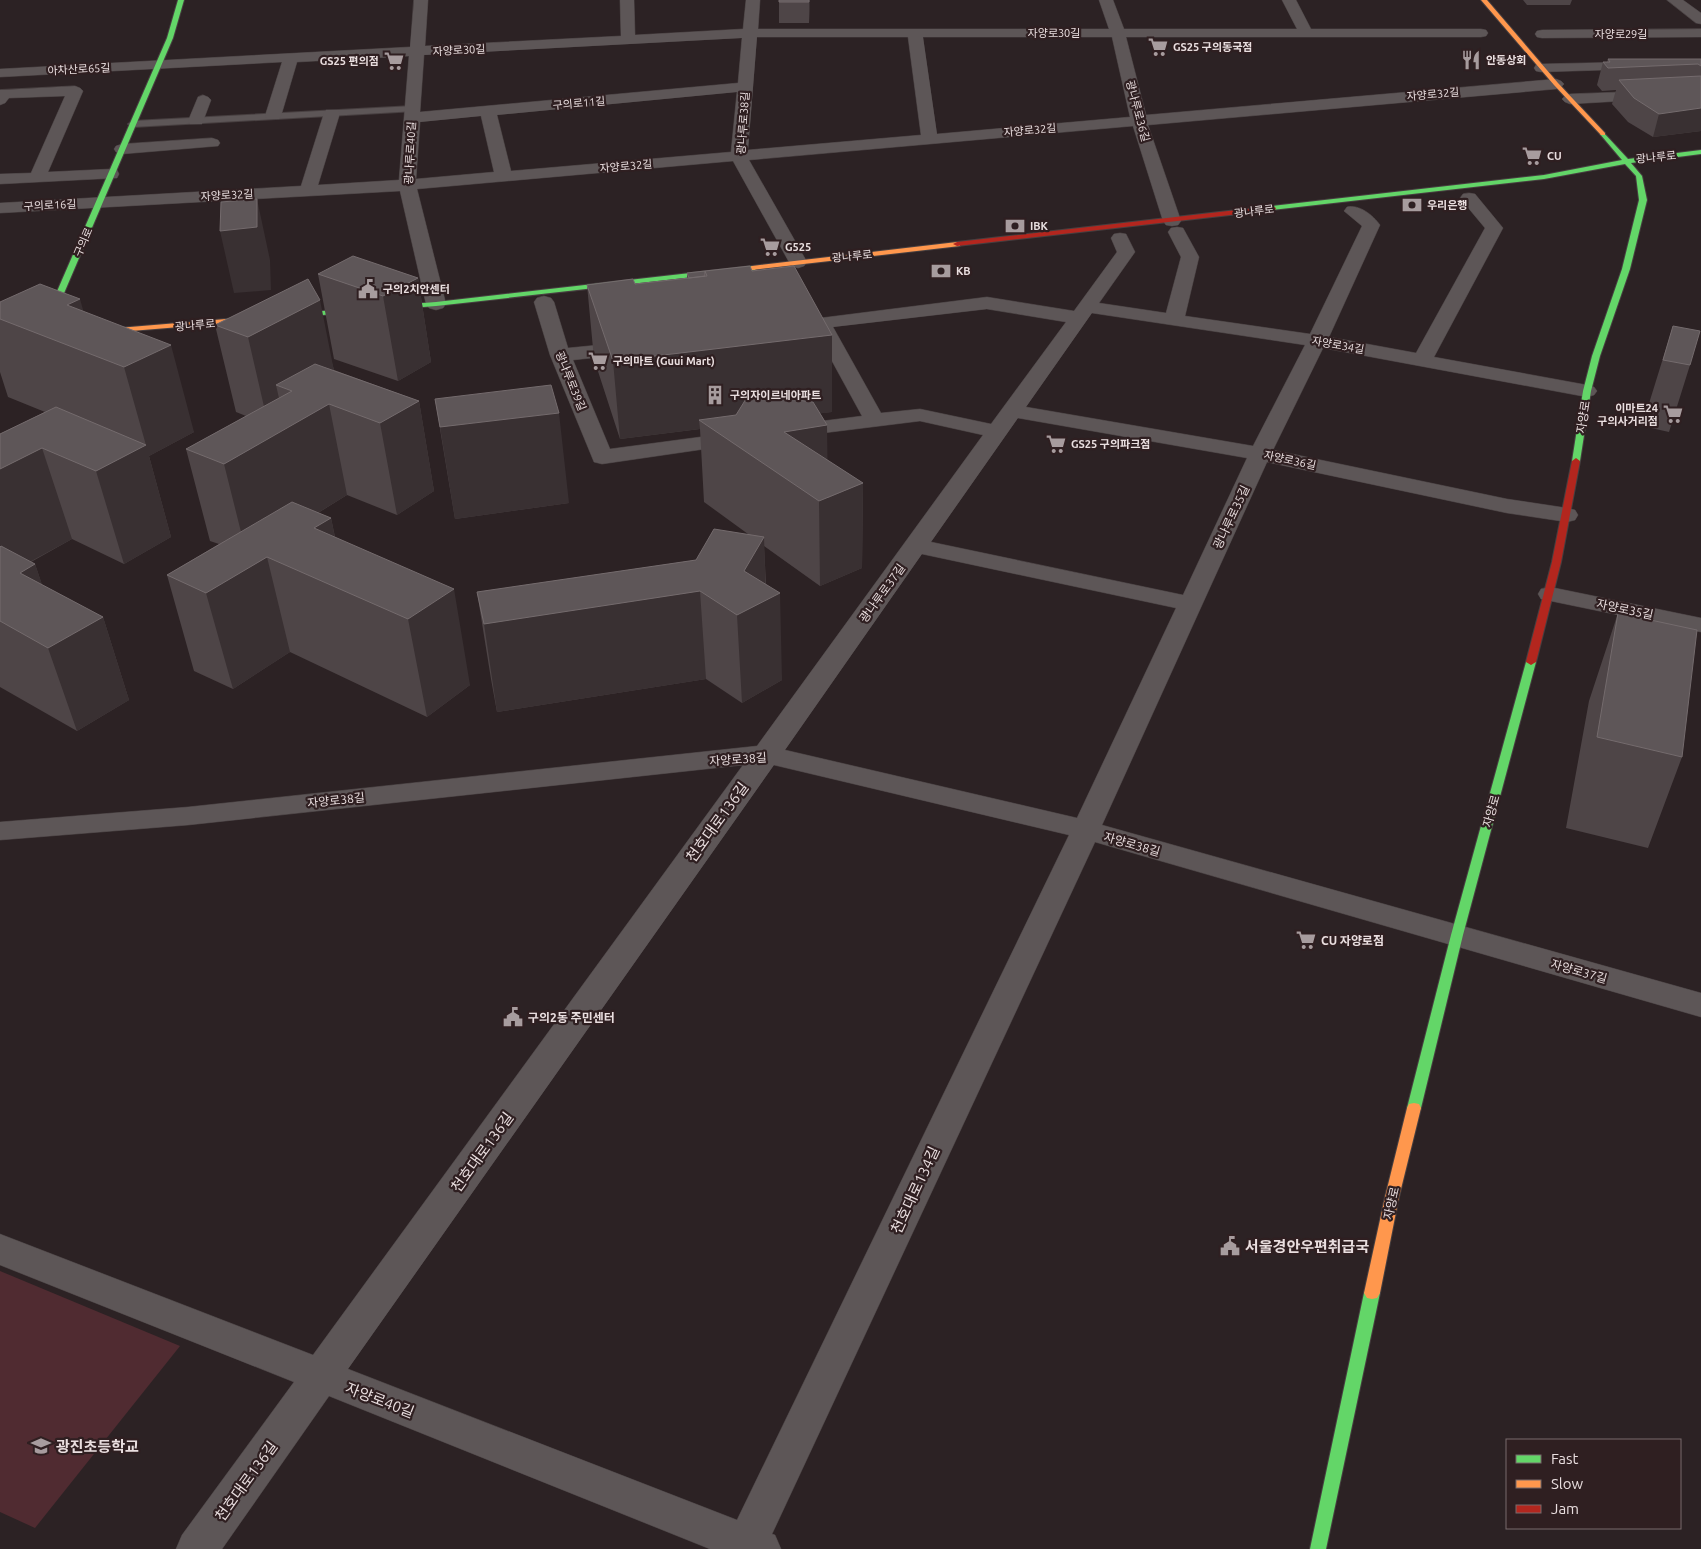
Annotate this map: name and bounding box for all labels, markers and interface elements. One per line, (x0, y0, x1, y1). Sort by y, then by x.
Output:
street label: 자양로30길 (1028, 27, 1080, 39)
street label: 자양로29길 (1595, 28, 1647, 40)
supermarket icon: GS25 구의동국점 (1147, 36, 1169, 58)
place label: GS25 구의동국점 (1173, 41, 1252, 53)
street label: 자양로30길 (432, 43, 486, 57)
restaurant icon: 안동상회 (1460, 49, 1482, 71)
supermarket icon: GS25 편의점 (383, 50, 405, 72)
place label: 안동상회 (1486, 54, 1526, 66)
place label: GS25 편의점 (320, 55, 379, 67)
street label: 아차산로65길 (47, 61, 111, 77)
street label: 광나루로36길 (1124, 79, 1152, 143)
street label: 자양로32길 (1406, 86, 1460, 102)
street label: 광나루로38길 (735, 91, 751, 155)
street label: 구의로11길 (552, 95, 606, 111)
street label: 광나루로40길 (402, 121, 418, 185)
street label: 자양로32길 (1003, 122, 1057, 138)
supermarket icon: CU (1521, 145, 1543, 167)
street label: 광나루로 (1635, 149, 1677, 165)
place label: CU (1547, 150, 1562, 162)
street label: 자양로32길 (599, 158, 653, 174)
street label: 자양로32길 (200, 188, 254, 202)
bank icon: 우리은행 (1401, 194, 1423, 216)
street label: 구의로16길 (23, 198, 77, 212)
place label: 우리은행 (1427, 199, 1467, 211)
street label: 광나루로 (1233, 203, 1275, 219)
bank icon: IBK (1004, 215, 1026, 237)
place label: IBK (1030, 220, 1049, 232)
street label: 구의로 (72, 226, 94, 258)
supermarket icon: G525 (759, 236, 781, 258)
place label: G525 (785, 241, 811, 253)
street label: 광나루로 (831, 248, 873, 264)
bank icon: KB (930, 260, 952, 282)
place label: KB (956, 265, 971, 277)
public building icon: 구의2치안센터 (357, 278, 379, 300)
place label: 구의2치안센터 (383, 283, 450, 295)
street label: 광나루로 (174, 317, 216, 333)
street label: 자양로34길 (1311, 334, 1365, 356)
street label: 광나루로39길 (554, 350, 588, 412)
supermarket icon: 구의마트 (Guui Mart) (587, 350, 609, 372)
place label: 구의마트 (Guui Mart) (613, 355, 715, 368)
building icon: 구의자이르네아파트 (704, 384, 726, 406)
place label: 구의자이르네아파트 (730, 389, 821, 401)
street label: 자양로 (1574, 400, 1592, 434)
place label: 이마트24 구의사거리점 (1597, 402, 1658, 427)
supermarket icon: 이마트24 구의사거리점 (1662, 403, 1684, 425)
supermarket icon: GS25 구의파크점 (1045, 433, 1067, 455)
place label: GS25 구의파크점 (1071, 438, 1150, 450)
street label: 자양로36길 (1263, 449, 1317, 471)
street label: 광나루로35길 (1211, 483, 1251, 551)
street label: 광나루로37길 (857, 561, 907, 625)
street label: 자양로35길 (1595, 597, 1655, 621)
street label: 자양로38길 (709, 751, 767, 767)
street label: 천호대로136길 (682, 779, 752, 865)
street label: 자양로38길 (307, 791, 365, 809)
street label: 자양로 (1480, 793, 1502, 829)
street label: 자양로38길 (1102, 830, 1162, 858)
supermarket icon: CU 자양로점 (1295, 929, 1317, 951)
place label: CU 자양로점 (1321, 934, 1384, 947)
street label: 자양로37길 (1549, 957, 1609, 985)
public building icon: 구의2동 주민센터 (502, 1006, 524, 1028)
place label: 구의2동 주민센터 (528, 1011, 615, 1024)
street label: 천호대로136길 (447, 1109, 517, 1195)
street label: 천호대로134길 (887, 1144, 943, 1236)
street label: 자양로 (1381, 1185, 1401, 1221)
public building icon: 서울경안우편취급국 (1219, 1235, 1241, 1257)
place label: 서울경안우편취급국 (1245, 1238, 1369, 1255)
street label: 자양로40길 (343, 1379, 417, 1421)
school or university icon: 광진초등학교 (30, 1435, 52, 1457)
place label: 광진초등학교 (56, 1438, 139, 1455)
street label: 천호대로136길 (211, 1438, 281, 1524)
legend (1506, 1439, 1681, 1529)
text: Fast (1551, 1450, 1579, 1467)
text: Slow (1551, 1475, 1584, 1492)
text: Jam (1551, 1500, 1579, 1517)

